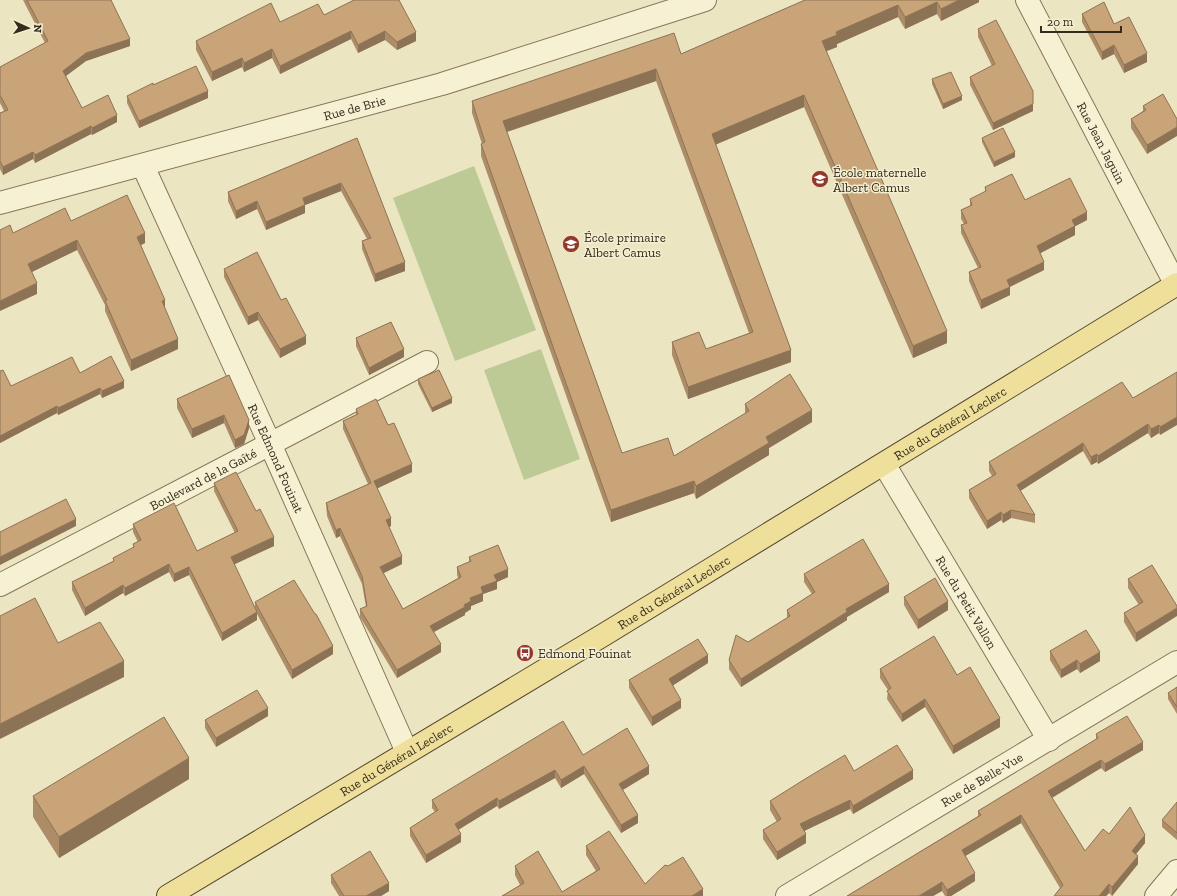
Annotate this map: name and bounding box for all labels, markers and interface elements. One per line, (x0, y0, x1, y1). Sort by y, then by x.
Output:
north arrow (8, 8, 48, 48)
scale bar (1041, 8, 1121, 34)
text: 20 m (1047, 15, 1074, 29)
text: N (31, 24, 44, 34)
street label: Rue de Brie (322, 93, 387, 124)
street label: Rue Jean Jaguin (1074, 100, 1129, 187)
place label: École maternelle Albert Camus (833, 165, 926, 195)
school or university icon: École maternelle Albert Camus (810, 169, 830, 189)
place label: École primaire Albert Camus (584, 230, 666, 260)
school or university icon: École primaire Albert Camus (561, 234, 581, 254)
street label: Rue du Général Leclerc (891, 383, 1009, 463)
street label: Rue Edmond Fouinat (245, 401, 307, 515)
street label: Boulevard de la Gaîté (147, 445, 259, 513)
street label: Rue du Général Leclerc (615, 552, 733, 632)
street label: Rue du Petit Vallon (933, 553, 1000, 652)
bus stop icon: Edmond Fouinat (515, 643, 535, 663)
place label: Edmond Fouinat (538, 646, 632, 661)
street label: Rue du Général Leclerc (337, 720, 456, 799)
street label: Rue de Belle-Vue (938, 749, 1026, 810)

